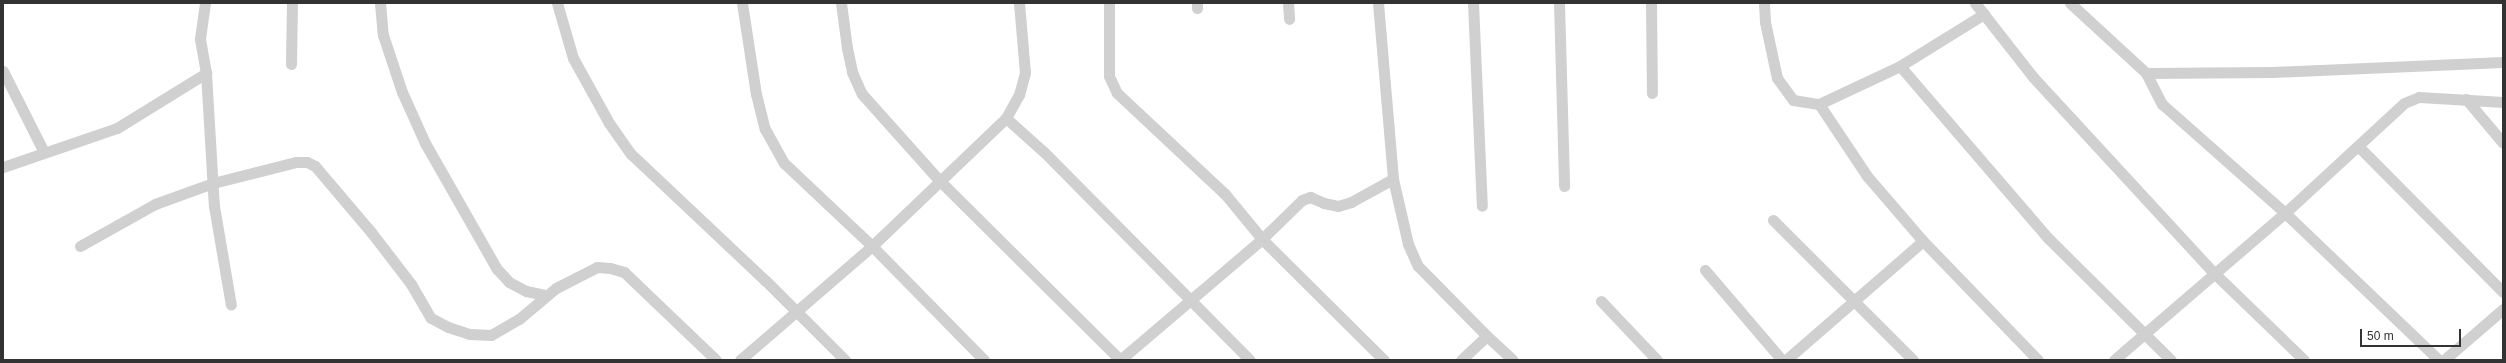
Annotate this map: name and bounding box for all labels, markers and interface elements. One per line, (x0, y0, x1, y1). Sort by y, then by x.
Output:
scale bar (2362, 321, 2463, 347)
text: 50 m (2367, 329, 2394, 343)

